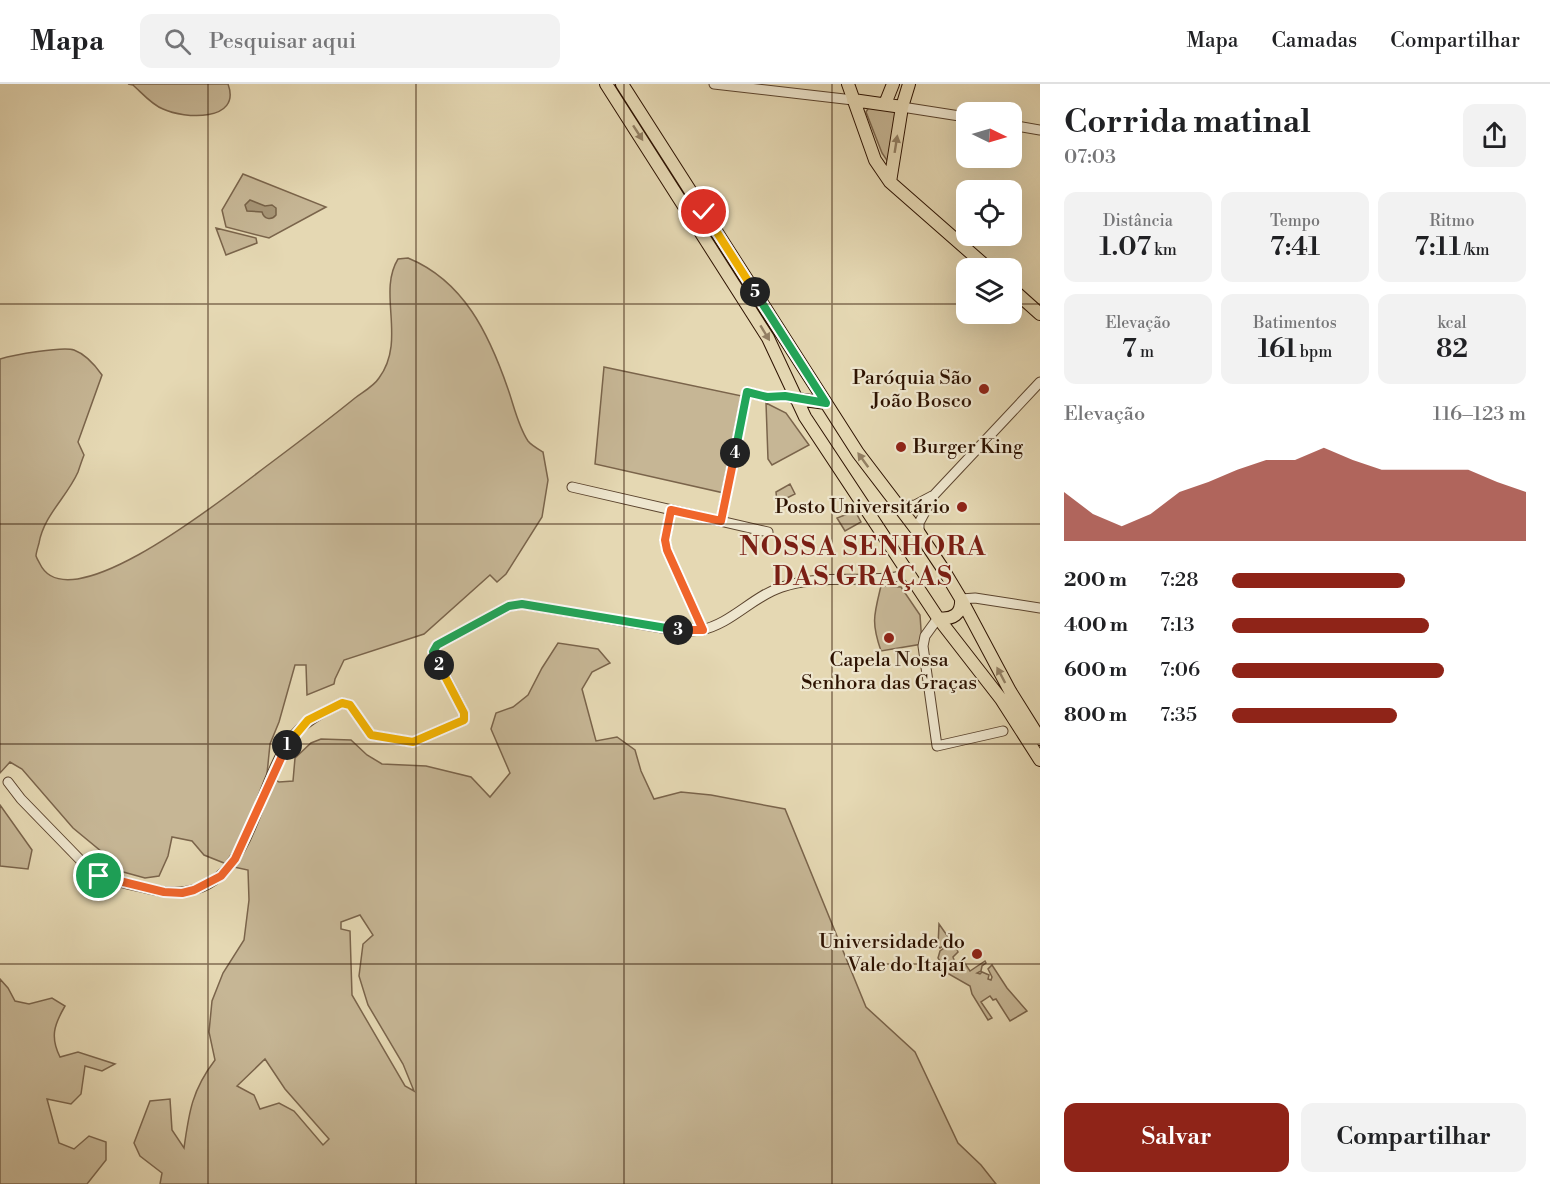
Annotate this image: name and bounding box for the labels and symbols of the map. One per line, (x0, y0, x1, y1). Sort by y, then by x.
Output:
north arrow (956, 102, 1022, 168)
one-way arrow (632, 125, 643, 141)
one-way arrow (892, 135, 901, 154)
pin (678, 186, 729, 237)
pin: 5 (740, 277, 770, 307)
one-way arrow (760, 325, 771, 341)
place label: Paróquia São João Bosco (852, 366, 972, 414)
marker: Paróquia São João Bosco (977, 382, 991, 396)
place label: Burger King (912, 435, 1024, 460)
pin: 4 (720, 438, 750, 468)
marker: Burger King (894, 440, 908, 454)
one-way arrow (858, 453, 870, 468)
place label: Posto Universitário (775, 495, 950, 520)
marker: Posto Universitário (955, 500, 969, 514)
district label: NOSSA SENHORA DAS GRAÇAS (739, 531, 987, 593)
pin: 3 (663, 615, 693, 645)
marker: Capela Nossa Senhora das Graças (882, 631, 896, 645)
place label: Capela Nossa Senhora das Graças (801, 648, 977, 696)
pin: 2 (424, 650, 454, 680)
one-way arrow (996, 666, 1006, 683)
pin: 1 (272, 730, 302, 760)
pin (73, 850, 124, 901)
place label: Universidade do Vale do Itajaí (819, 930, 966, 978)
marker: Universidade do Vale do Itajaí (970, 947, 984, 961)

